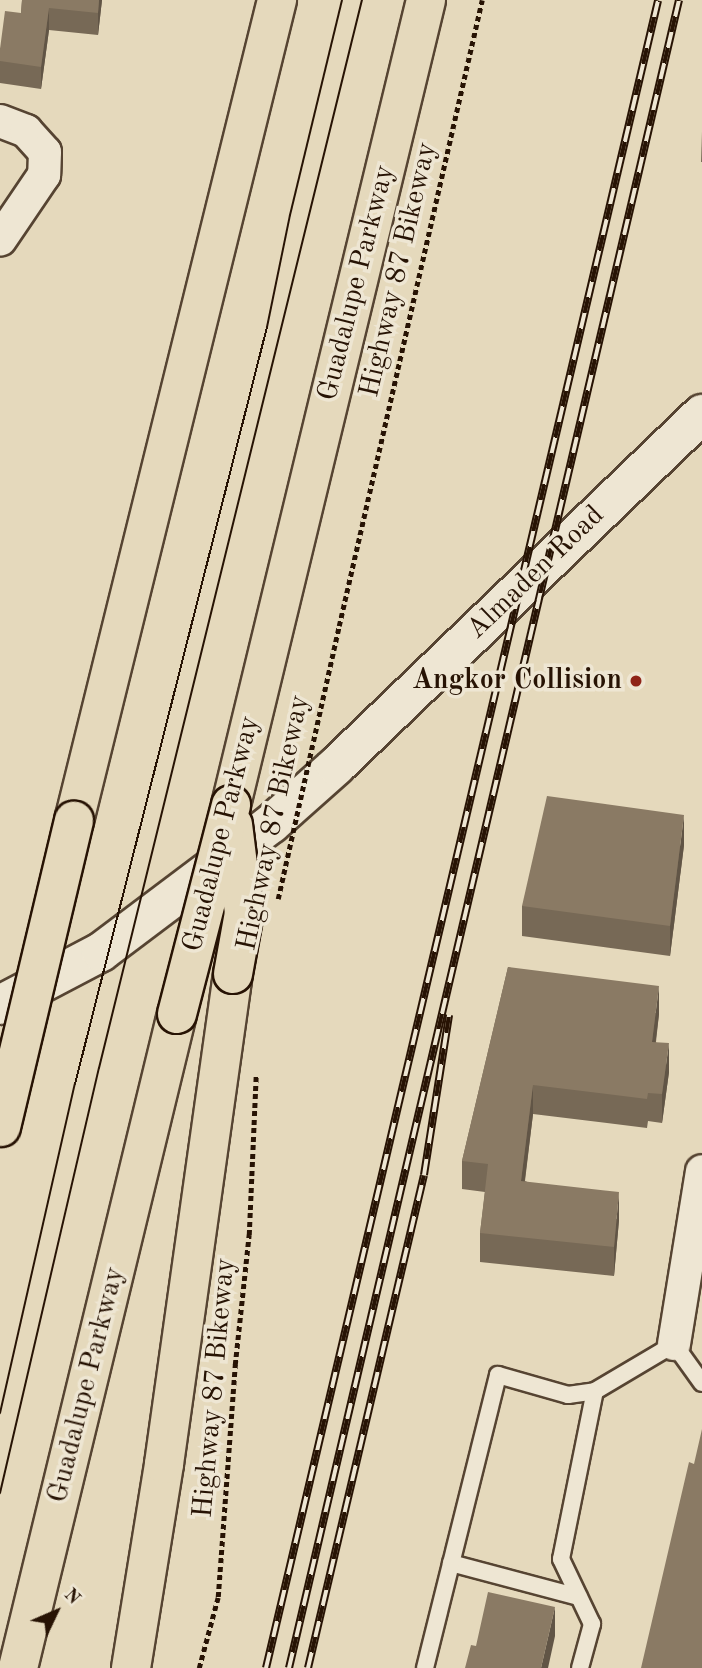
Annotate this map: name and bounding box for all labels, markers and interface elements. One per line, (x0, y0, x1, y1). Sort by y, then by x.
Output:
street label: Highway 87 Bikeway (353, 139, 445, 401)
street label: Guadalupe Parkway (311, 162, 403, 404)
street label: Almaden Road (460, 499, 612, 647)
place label: Angkor Collision (412, 664, 622, 698)
marker: Angkor Collision (628, 673, 644, 689)
street label: Highway 87 Bikeway (230, 692, 318, 954)
street label: Guadalupe Parkway (176, 713, 268, 955)
street label: Highway 87 Bikeway (187, 1257, 243, 1519)
street label: Guadalupe Parkway (41, 1264, 133, 1506)
north arrow (21, 1577, 91, 1647)
text: N (60, 1585, 83, 1609)

